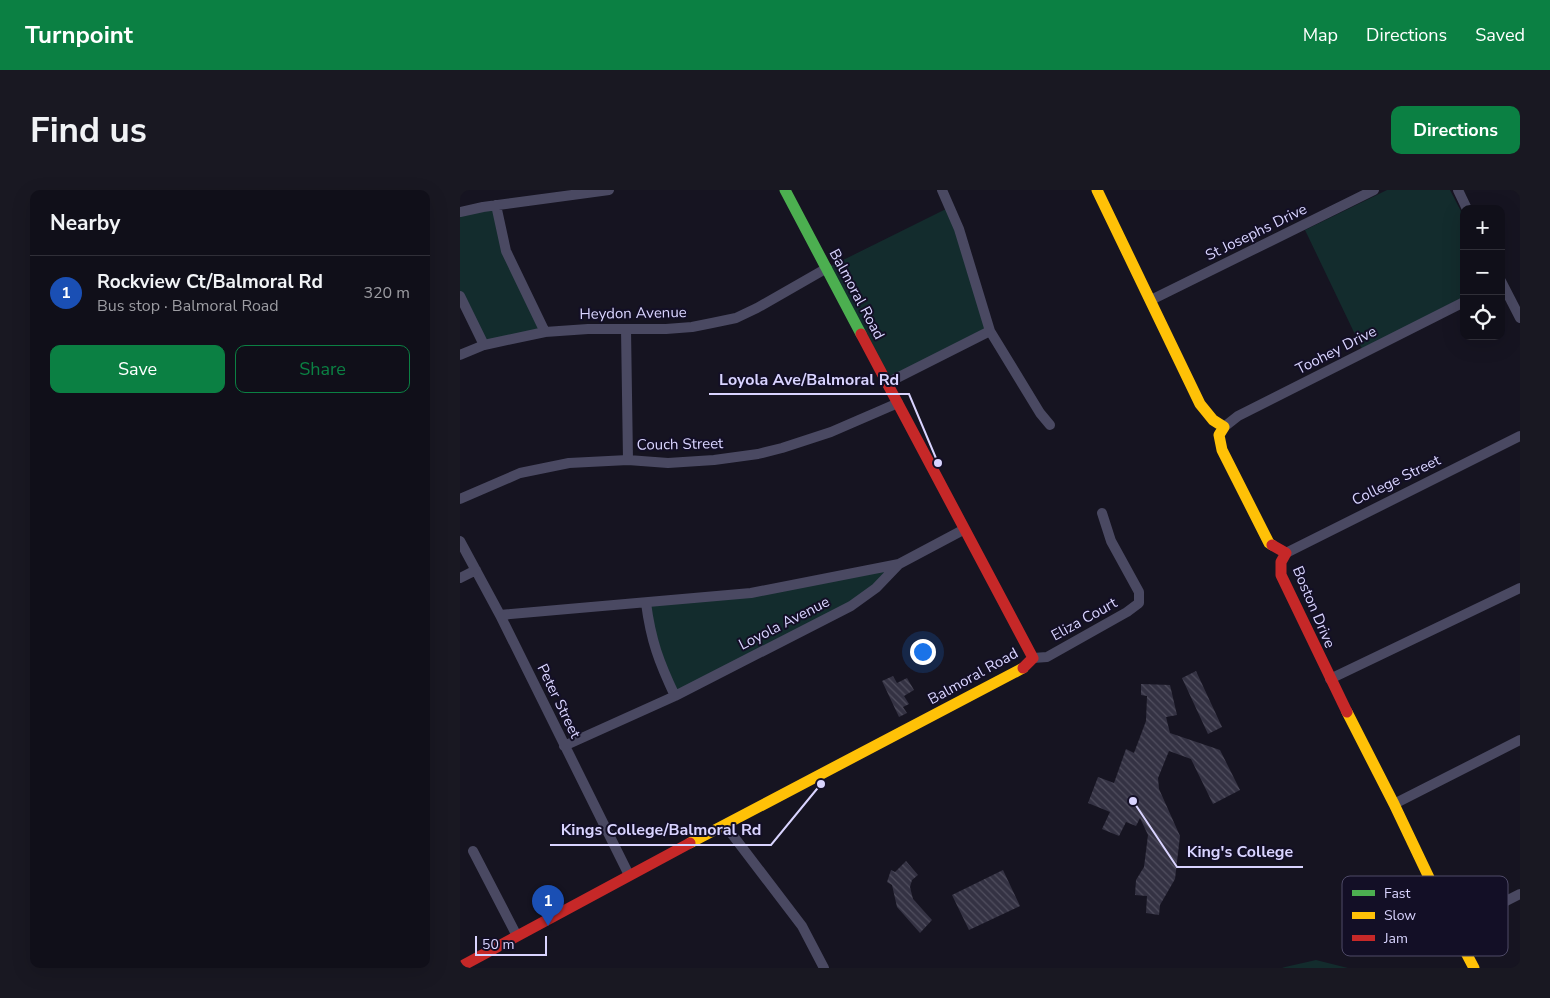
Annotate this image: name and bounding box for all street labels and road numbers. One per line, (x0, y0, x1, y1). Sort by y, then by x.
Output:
street label: St Josephs Drive (1202, 199, 1310, 265)
street label: Balmoral Road (825, 245, 889, 343)
street label: Heydon Avenue (579, 302, 687, 324)
street label: Toohey Drive (1292, 321, 1380, 379)
street label: Couch Street (637, 433, 724, 455)
street label: College Street (1348, 450, 1444, 510)
street label: Boston Drive (1288, 563, 1340, 651)
street label: Loyola Avenue (735, 591, 833, 655)
street label: Eliza Court (1047, 592, 1121, 645)
street label: Balmoral Road (924, 643, 1022, 709)
street label: Peter Street (532, 660, 586, 742)

